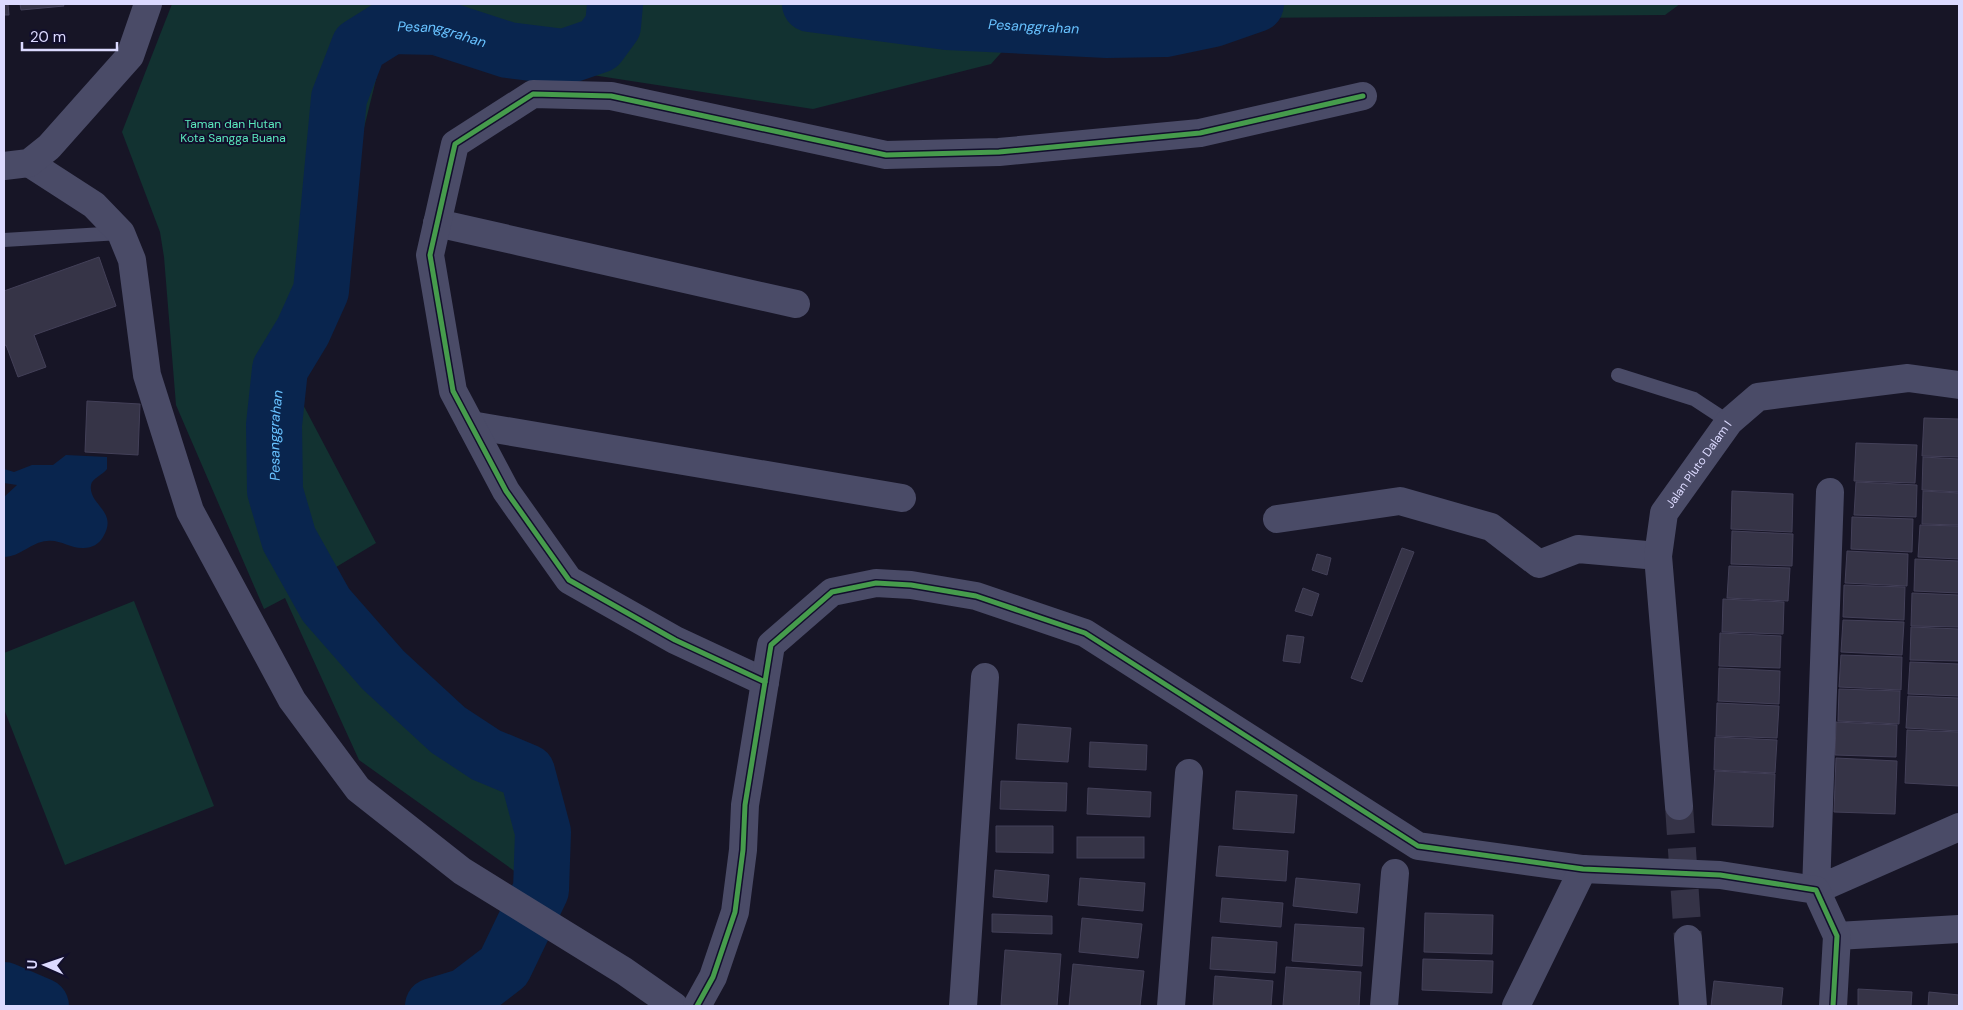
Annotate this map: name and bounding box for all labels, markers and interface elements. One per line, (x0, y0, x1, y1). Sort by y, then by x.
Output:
water label: Pesanggrahan (988, 15, 1080, 38)
water label: Pesanggrahan (397, 17, 489, 51)
scale bar (22, 20, 118, 52)
text: 20 m (30, 27, 66, 47)
park label: Taman dan Hutan Kota Sangga Buana (180, 116, 286, 146)
water label: Pesanggrahan (265, 389, 287, 481)
street label: Jalan Pluto Dalam I (1662, 417, 1735, 511)
north arrow (20, 940, 70, 990)
text: U (23, 959, 41, 970)

